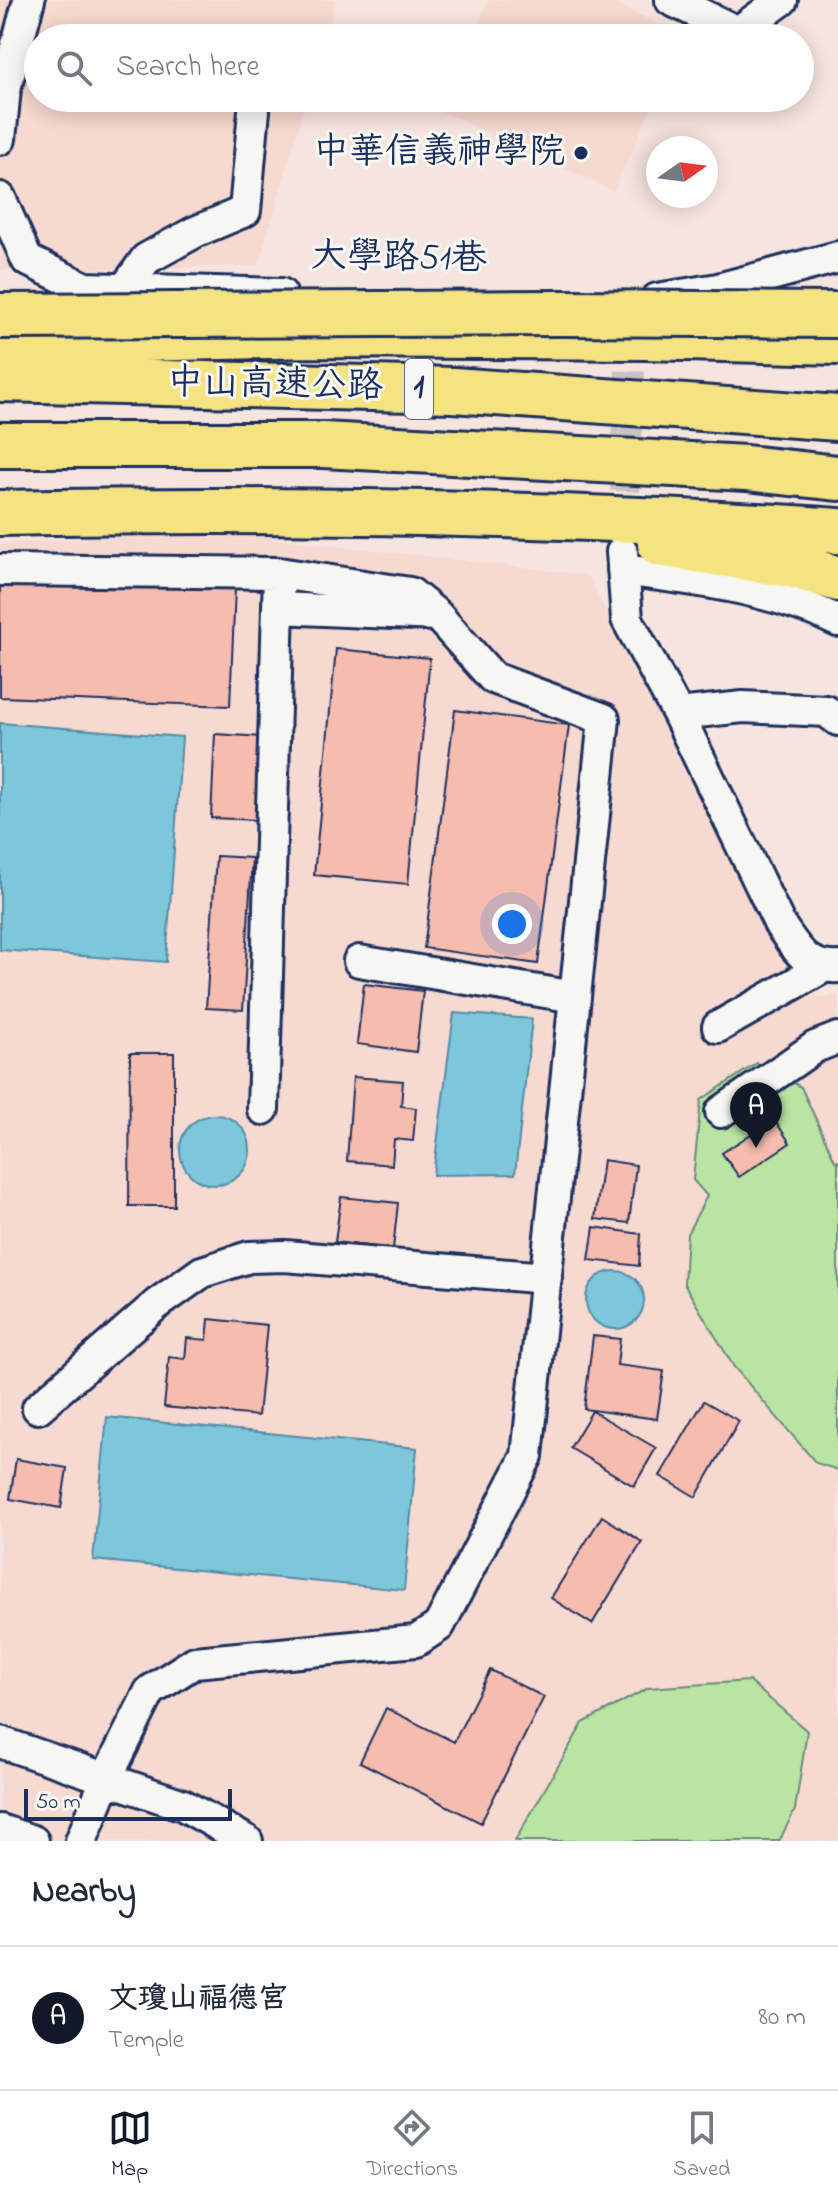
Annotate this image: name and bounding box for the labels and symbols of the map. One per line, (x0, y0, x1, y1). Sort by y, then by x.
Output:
place label: 中華信義神學院 (313, 127, 565, 180)
north arrow (646, 136, 718, 208)
marker: 中華信義神學院 (572, 144, 590, 162)
street label: 大學路51巷 (311, 231, 487, 287)
street label: 中山高速公路 (167, 358, 383, 414)
road number: 1 (405, 359, 433, 419)
your location (492, 904, 532, 944)
pin: A (730, 1082, 782, 1148)
scale bar (24, 1785, 232, 1821)

